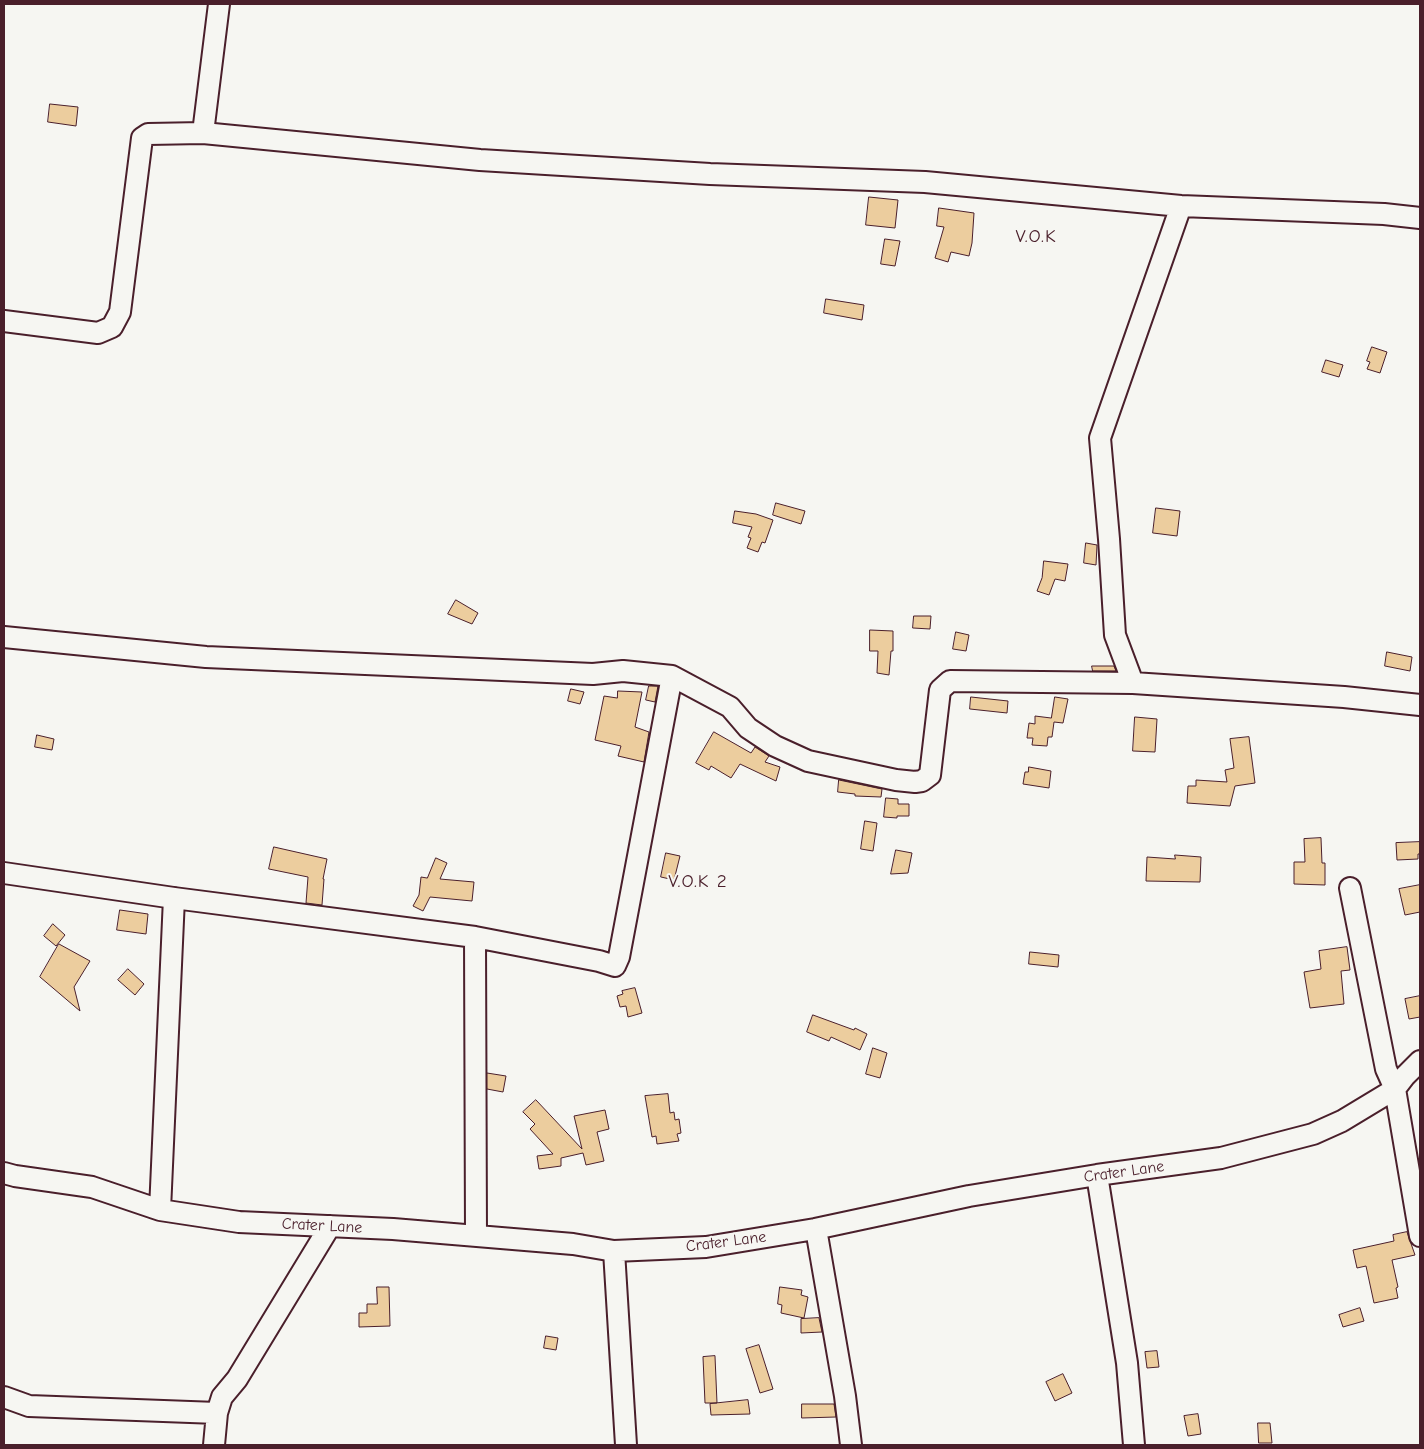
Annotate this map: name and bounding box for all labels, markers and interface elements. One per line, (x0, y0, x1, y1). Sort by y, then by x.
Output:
district label: V.O.K (1015, 226, 1057, 248)
district label: V.O.K 2 (667, 871, 729, 893)
street label: Crater Lane (1083, 1157, 1165, 1187)
street label: Crater Lane (281, 1214, 363, 1238)
street label: Crater Lane (685, 1228, 767, 1256)

